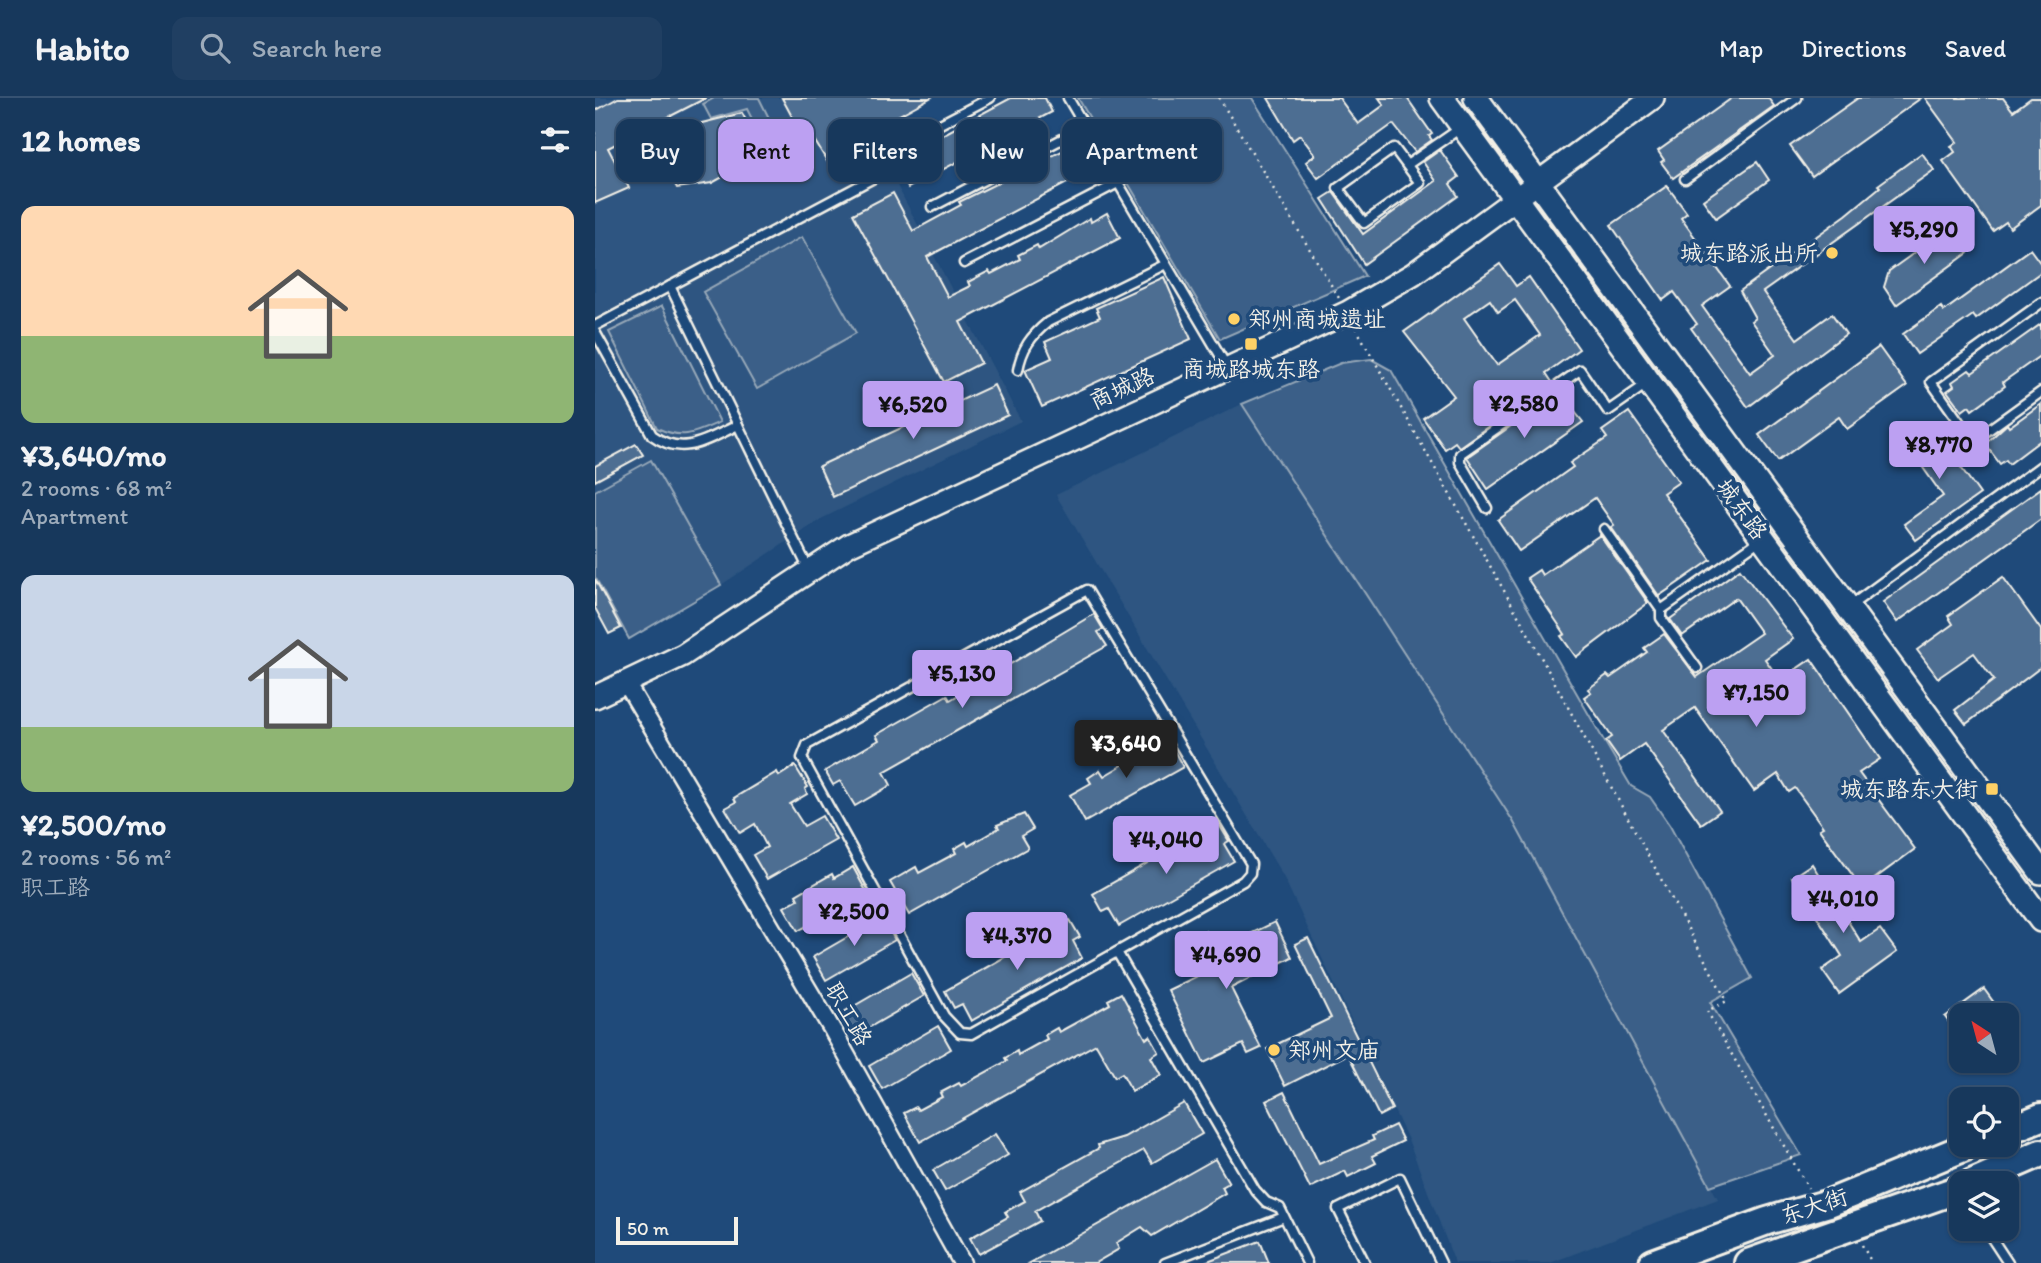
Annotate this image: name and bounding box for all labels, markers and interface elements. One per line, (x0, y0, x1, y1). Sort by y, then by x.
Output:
search box (172, 17, 662, 80)
text: Habito (35, 29, 130, 68)
icon: search (196, 29, 234, 67)
text: Search here (252, 32, 382, 64)
text: Map (1719, 34, 1763, 63)
text: Directions (1801, 34, 1907, 63)
text: Saved (1945, 34, 2006, 63)
chip: Buy (616, 119, 704, 182)
chip: Rent (718, 119, 814, 182)
chip: Filters (828, 119, 942, 182)
chip: New (956, 119, 1048, 182)
chip: Apartment (1062, 119, 1222, 182)
icon: filters (536, 121, 574, 159)
text: 12 homes (21, 122, 141, 159)
pin: ¥5,290 (1867, 206, 1981, 266)
text: ¥5,290 (1890, 215, 1958, 243)
place label: 城东路派出所 (1680, 239, 1818, 267)
marker: 城东路派出所 (1824, 245, 1840, 261)
icon: home (235, 251, 361, 377)
place label: 郑州商城遗址 (1248, 305, 1386, 333)
marker: 郑州商城遗址 (1226, 311, 1242, 327)
marker: 商城路城东路 (1243, 336, 1259, 352)
place label: 商城路城东路 (1182, 355, 1320, 383)
street label: 商城路 (1085, 361, 1159, 415)
pin: ¥2,580 (1467, 380, 1581, 440)
pin: ¥6,520 (856, 382, 970, 441)
text: ¥2,580 (1489, 389, 1559, 417)
text: ¥6,520 (879, 390, 947, 418)
pin: ¥8,770 (1882, 422, 1996, 481)
text: ¥8,770 (1905, 430, 1973, 458)
text: ¥3,640/mo (21, 437, 167, 474)
street label: 城东路 (1710, 473, 1774, 545)
text: 2 rooms · 68 m² (21, 474, 172, 502)
text: Apartment (21, 502, 128, 530)
icon: home (235, 621, 361, 747)
pin: ¥5,130 (905, 650, 1019, 710)
text: ¥5,130 (928, 659, 996, 687)
pin: ¥7,150 (1699, 670, 1813, 729)
text: ¥7,150 (1723, 678, 1789, 706)
pin: ¥3,640 (1069, 720, 1183, 780)
text: ¥3,640 (1090, 729, 1162, 757)
place label: 城东路东大街 (1840, 775, 1978, 803)
marker: 城东路东大街 (1984, 781, 2000, 797)
text: ¥2,500/mo (21, 806, 166, 843)
pin: ¥4,040 (1109, 816, 1223, 876)
text: ¥4,040 (1129, 825, 1203, 853)
text: 2 rooms · 56 m² (21, 843, 172, 871)
text: 职工路 (21, 873, 90, 901)
pin: ¥4,010 (1786, 876, 1900, 935)
text: ¥4,010 (1807, 884, 1879, 912)
pin: ¥2,500 (797, 888, 911, 948)
text: ¥2,500 (819, 897, 889, 925)
pin: ¥4,370 (960, 912, 1074, 972)
text: ¥4,370 (982, 921, 1052, 949)
pin: ¥4,690 (1169, 932, 1283, 991)
text: ¥4,690 (1191, 940, 1261, 968)
street label: 职工路 (820, 977, 878, 1051)
north arrow (1949, 1003, 2019, 1073)
map controls (1949, 1003, 2019, 1241)
place label: 郑州文庙 (1288, 1036, 1380, 1064)
marker: 郑州文庙 (1266, 1042, 1282, 1058)
button: locate (1949, 1087, 2019, 1157)
button: layers (1949, 1171, 2019, 1241)
street label: 东大街 (1777, 1182, 1851, 1230)
scale bar (616, 1214, 739, 1246)
text: 50 m (627, 1217, 669, 1240)

